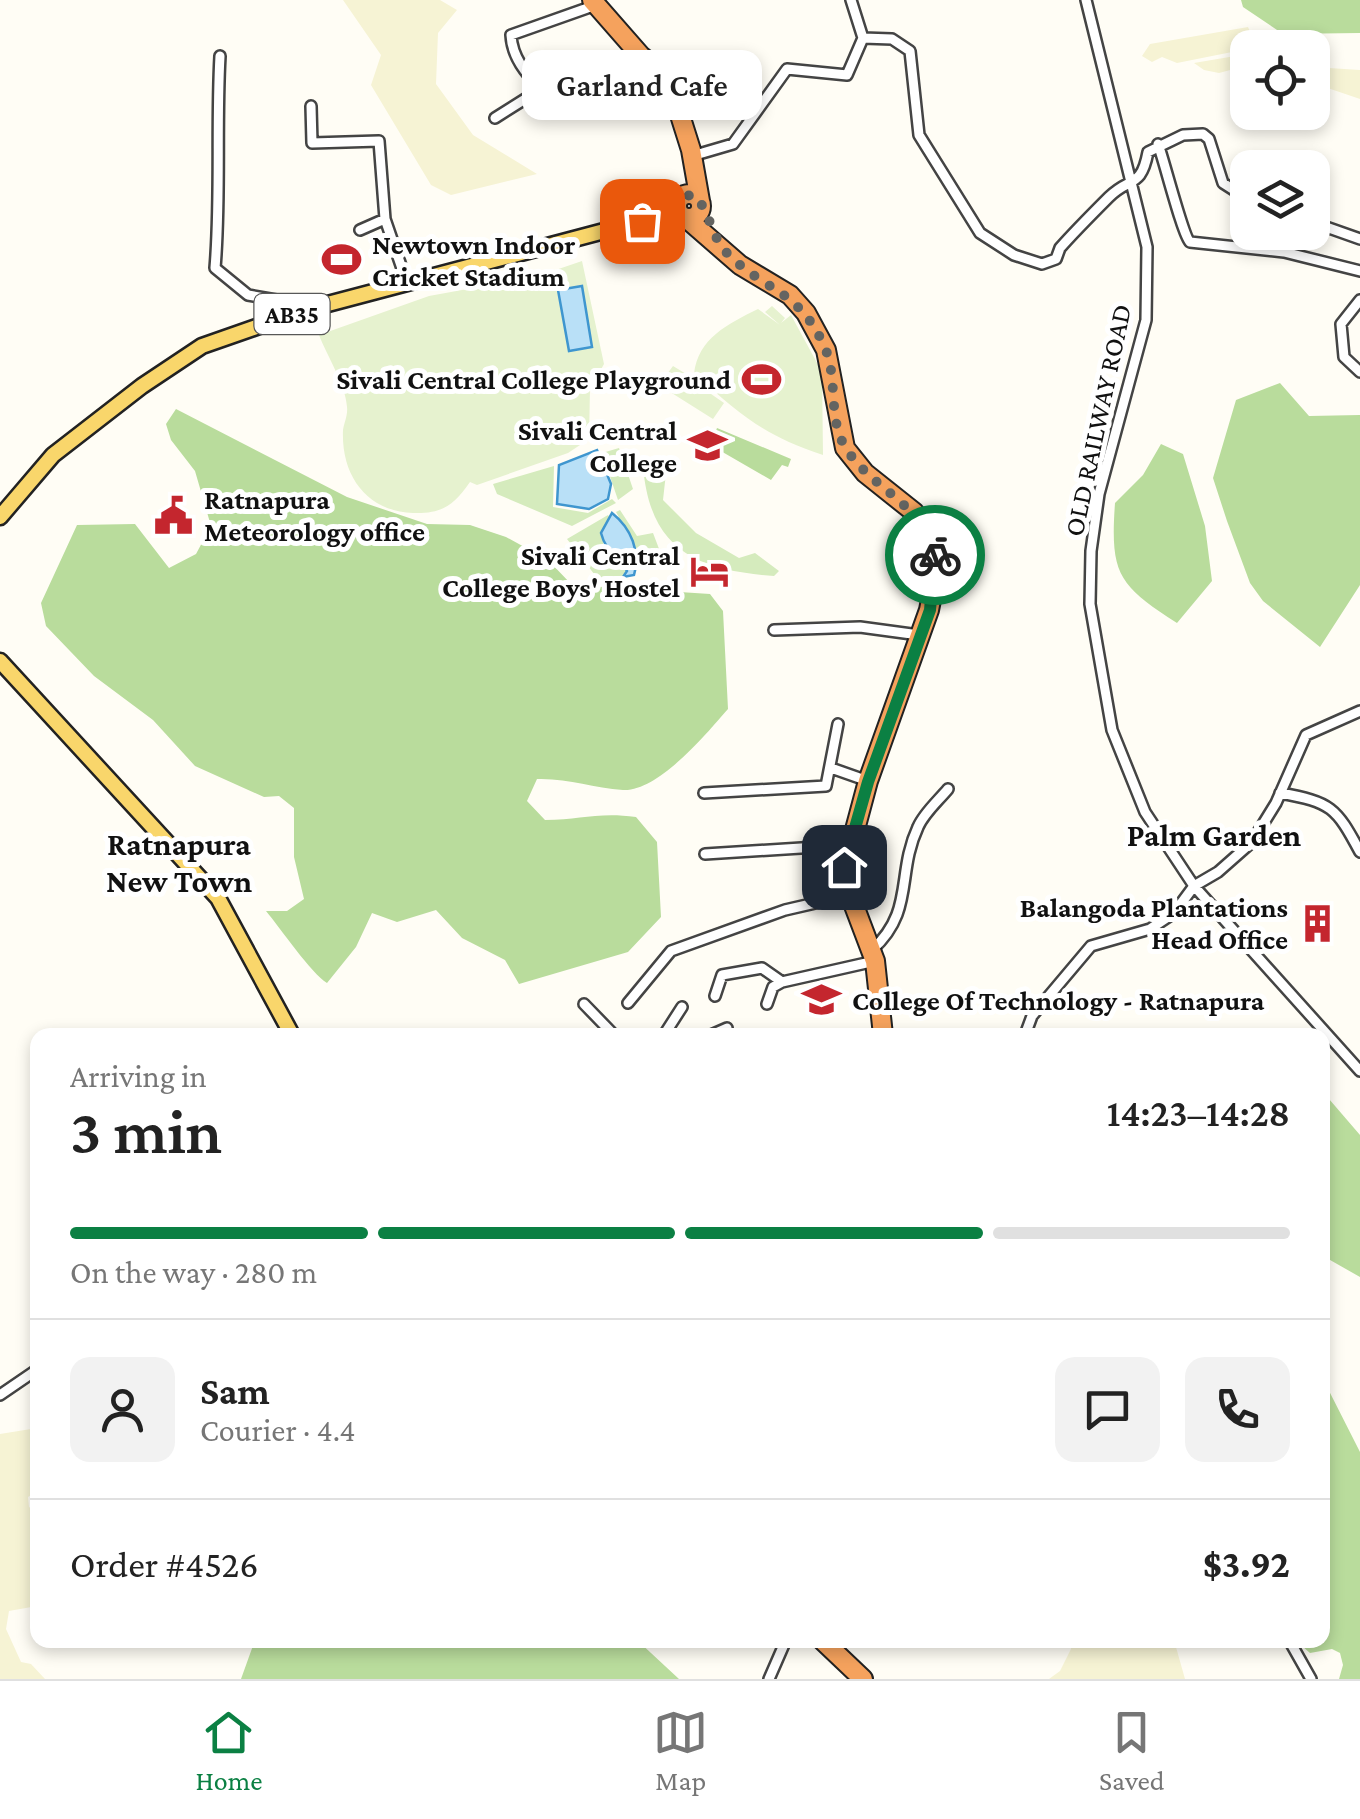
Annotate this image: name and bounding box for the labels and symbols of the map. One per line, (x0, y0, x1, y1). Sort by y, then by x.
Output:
callout: Garland Cafe (522, 51, 762, 121)
pin (600, 179, 685, 264)
place label: Newtown Indoor Cricket Stadium (372, 229, 575, 292)
sports icon: Newtown Indoor Cricket Stadium (321, 239, 363, 281)
road number: AB35 (254, 294, 330, 334)
street label: OLD RAILWAY ROAD (1058, 301, 1137, 539)
sports icon: Sivali Central College Playground (740, 358, 782, 400)
place label: Sivali Central College Playground (336, 364, 732, 395)
place label: Sivali Central College (518, 415, 677, 478)
school or university icon: Sivali Central College (686, 425, 728, 467)
place label: Ratnapura Meteorology office (204, 484, 425, 547)
public building icon: Ratnapura Meteorology office (153, 494, 195, 536)
courier (885, 505, 985, 605)
place label: Sivali Central College Boys' Hostel (442, 540, 680, 603)
hotel icon: Sivali Central College Boys' Hostel (689, 550, 731, 592)
district label: Palm Garden (1127, 817, 1301, 853)
pin (802, 825, 887, 910)
district label: Ratnapura New Town (106, 826, 252, 899)
place label: Balangoda Plantations Head Office (1020, 892, 1288, 955)
building icon: Balangoda Plantations Head Office (1297, 902, 1339, 944)
school or university icon: College Of Technology - Ratnapura (801, 979, 843, 1021)
place label: College Of Technology - Ratnapura (852, 985, 1265, 1016)

